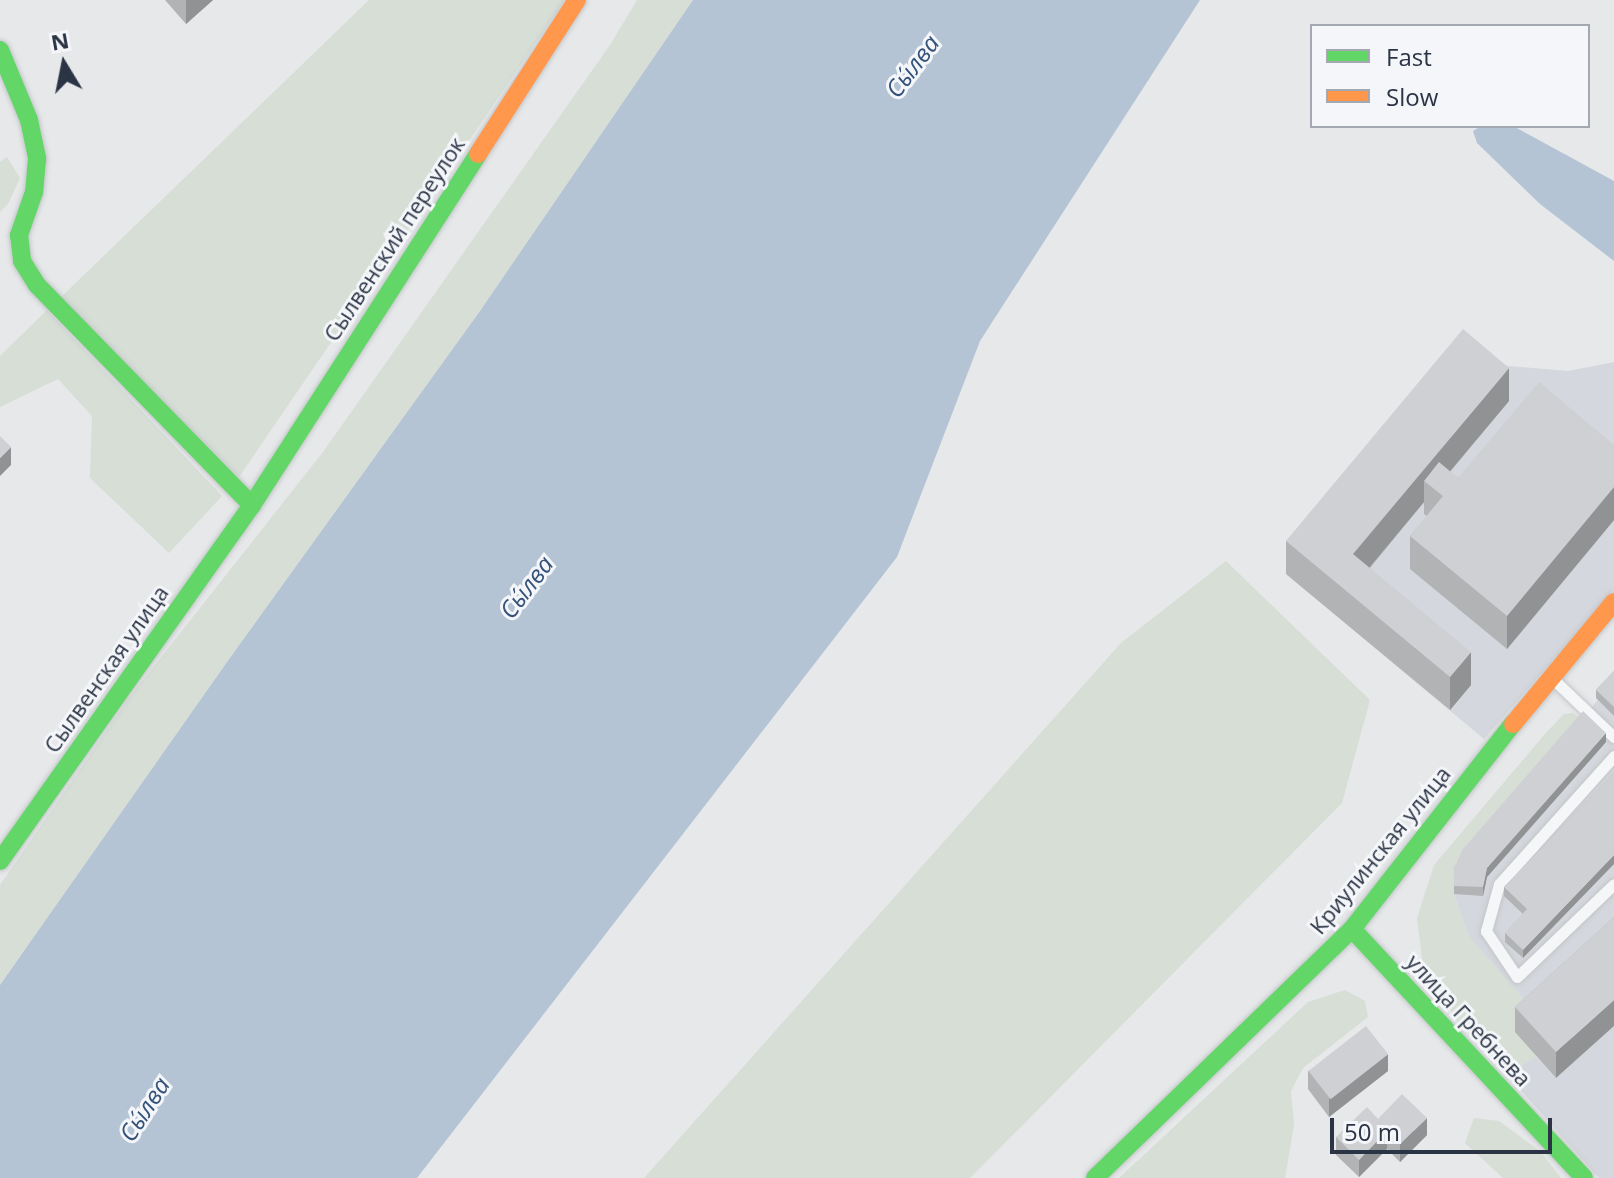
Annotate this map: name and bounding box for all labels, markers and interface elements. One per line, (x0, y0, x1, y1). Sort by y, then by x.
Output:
north arrow (24, 24, 104, 104)
text: N (48, 24, 71, 57)
legend (1310, 24, 1590, 128)
water label: Сы́лва (879, 29, 945, 103)
text: Fast (1386, 40, 1432, 73)
text: Slow (1386, 80, 1438, 113)
street label: Сылвенский переулок (318, 132, 470, 346)
water label: Сы́лва (493, 550, 559, 624)
street label: Сылвенская улица (38, 580, 174, 758)
street label: Криулинская улица (1304, 761, 1456, 939)
street label: улица Гребнева (1401, 949, 1537, 1091)
water label: Сы́лва (113, 1071, 175, 1147)
scale bar (1334, 1102, 1556, 1152)
text: 50 m (1344, 1115, 1400, 1148)

